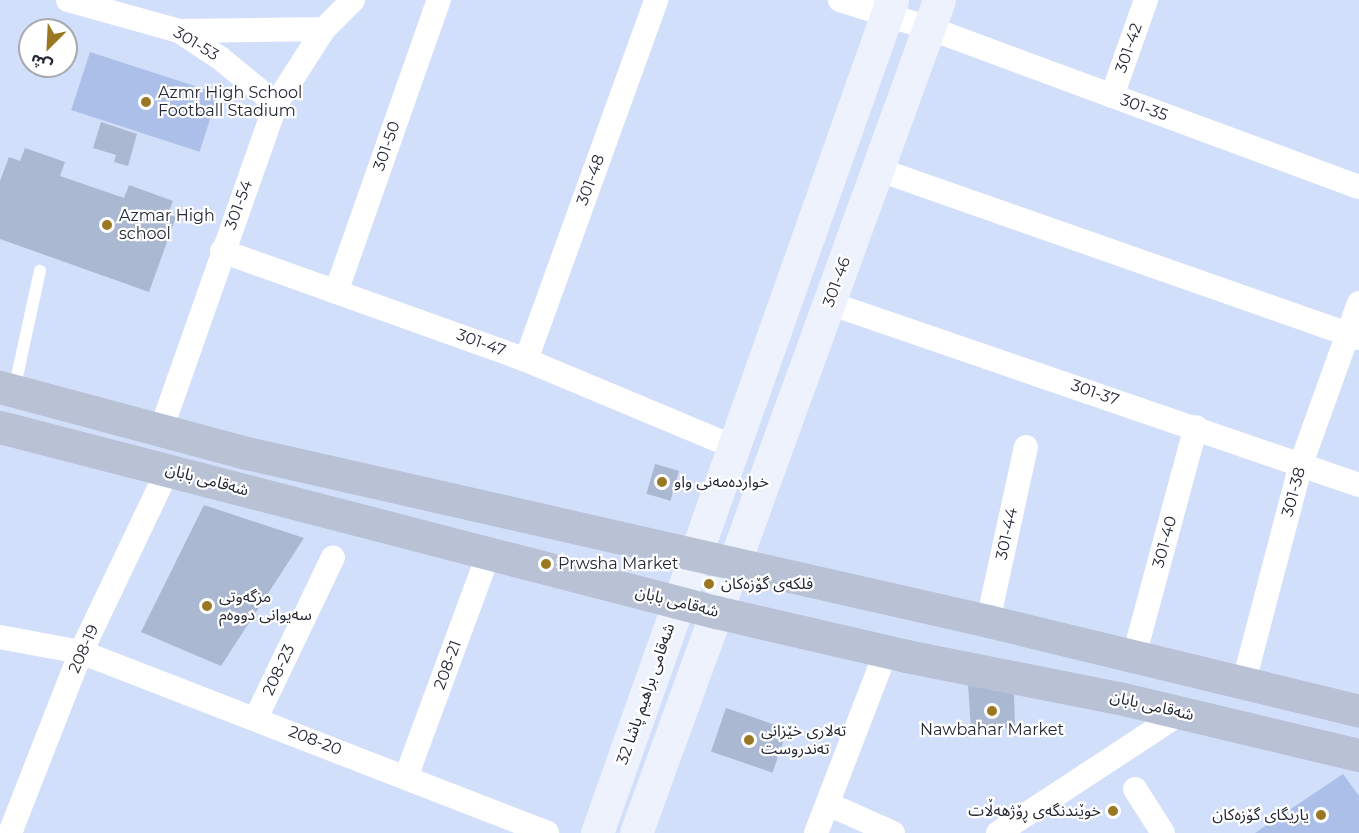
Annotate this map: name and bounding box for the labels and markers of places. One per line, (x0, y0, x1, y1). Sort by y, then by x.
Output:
place label: Azmr High School Football Stadium (158, 83, 302, 121)
marker: Azmr High School Football Stadium (139, 95, 153, 109)
place label: Azmar High school (119, 206, 215, 244)
marker: Azmar High school (100, 218, 114, 232)
place label: خواردەمەنی واو (674, 472, 769, 492)
marker: خواردەمەنی واو (655, 475, 669, 489)
place label: Prwsha Market (558, 554, 678, 574)
marker: Prwsha Market (539, 557, 553, 571)
place label: فلکەی گۆزەکان (721, 574, 813, 594)
marker: فلکەی گۆزەکان (702, 577, 716, 591)
place label: مزگەوتی سەیوانی دووەم (219, 587, 312, 625)
marker: مزگەوتی سەیوانی دووەم (200, 599, 214, 613)
marker: Nawbahar Market (985, 704, 999, 718)
place label: Nawbahar Market (920, 720, 1064, 740)
place label: تەلاری خێزانی تەندروست (761, 721, 846, 759)
marker: تەلاری خێزانی تەندروست (742, 733, 756, 747)
place label: خوێندنگەی ڕۆژهەڵات (968, 801, 1101, 821)
marker: خوێندنگەی ڕۆژهەڵات (1106, 804, 1120, 818)
place label: یاریگای گۆزەکان (1212, 805, 1309, 825)
marker: یاریگای گۆزەکان (1314, 808, 1328, 822)

